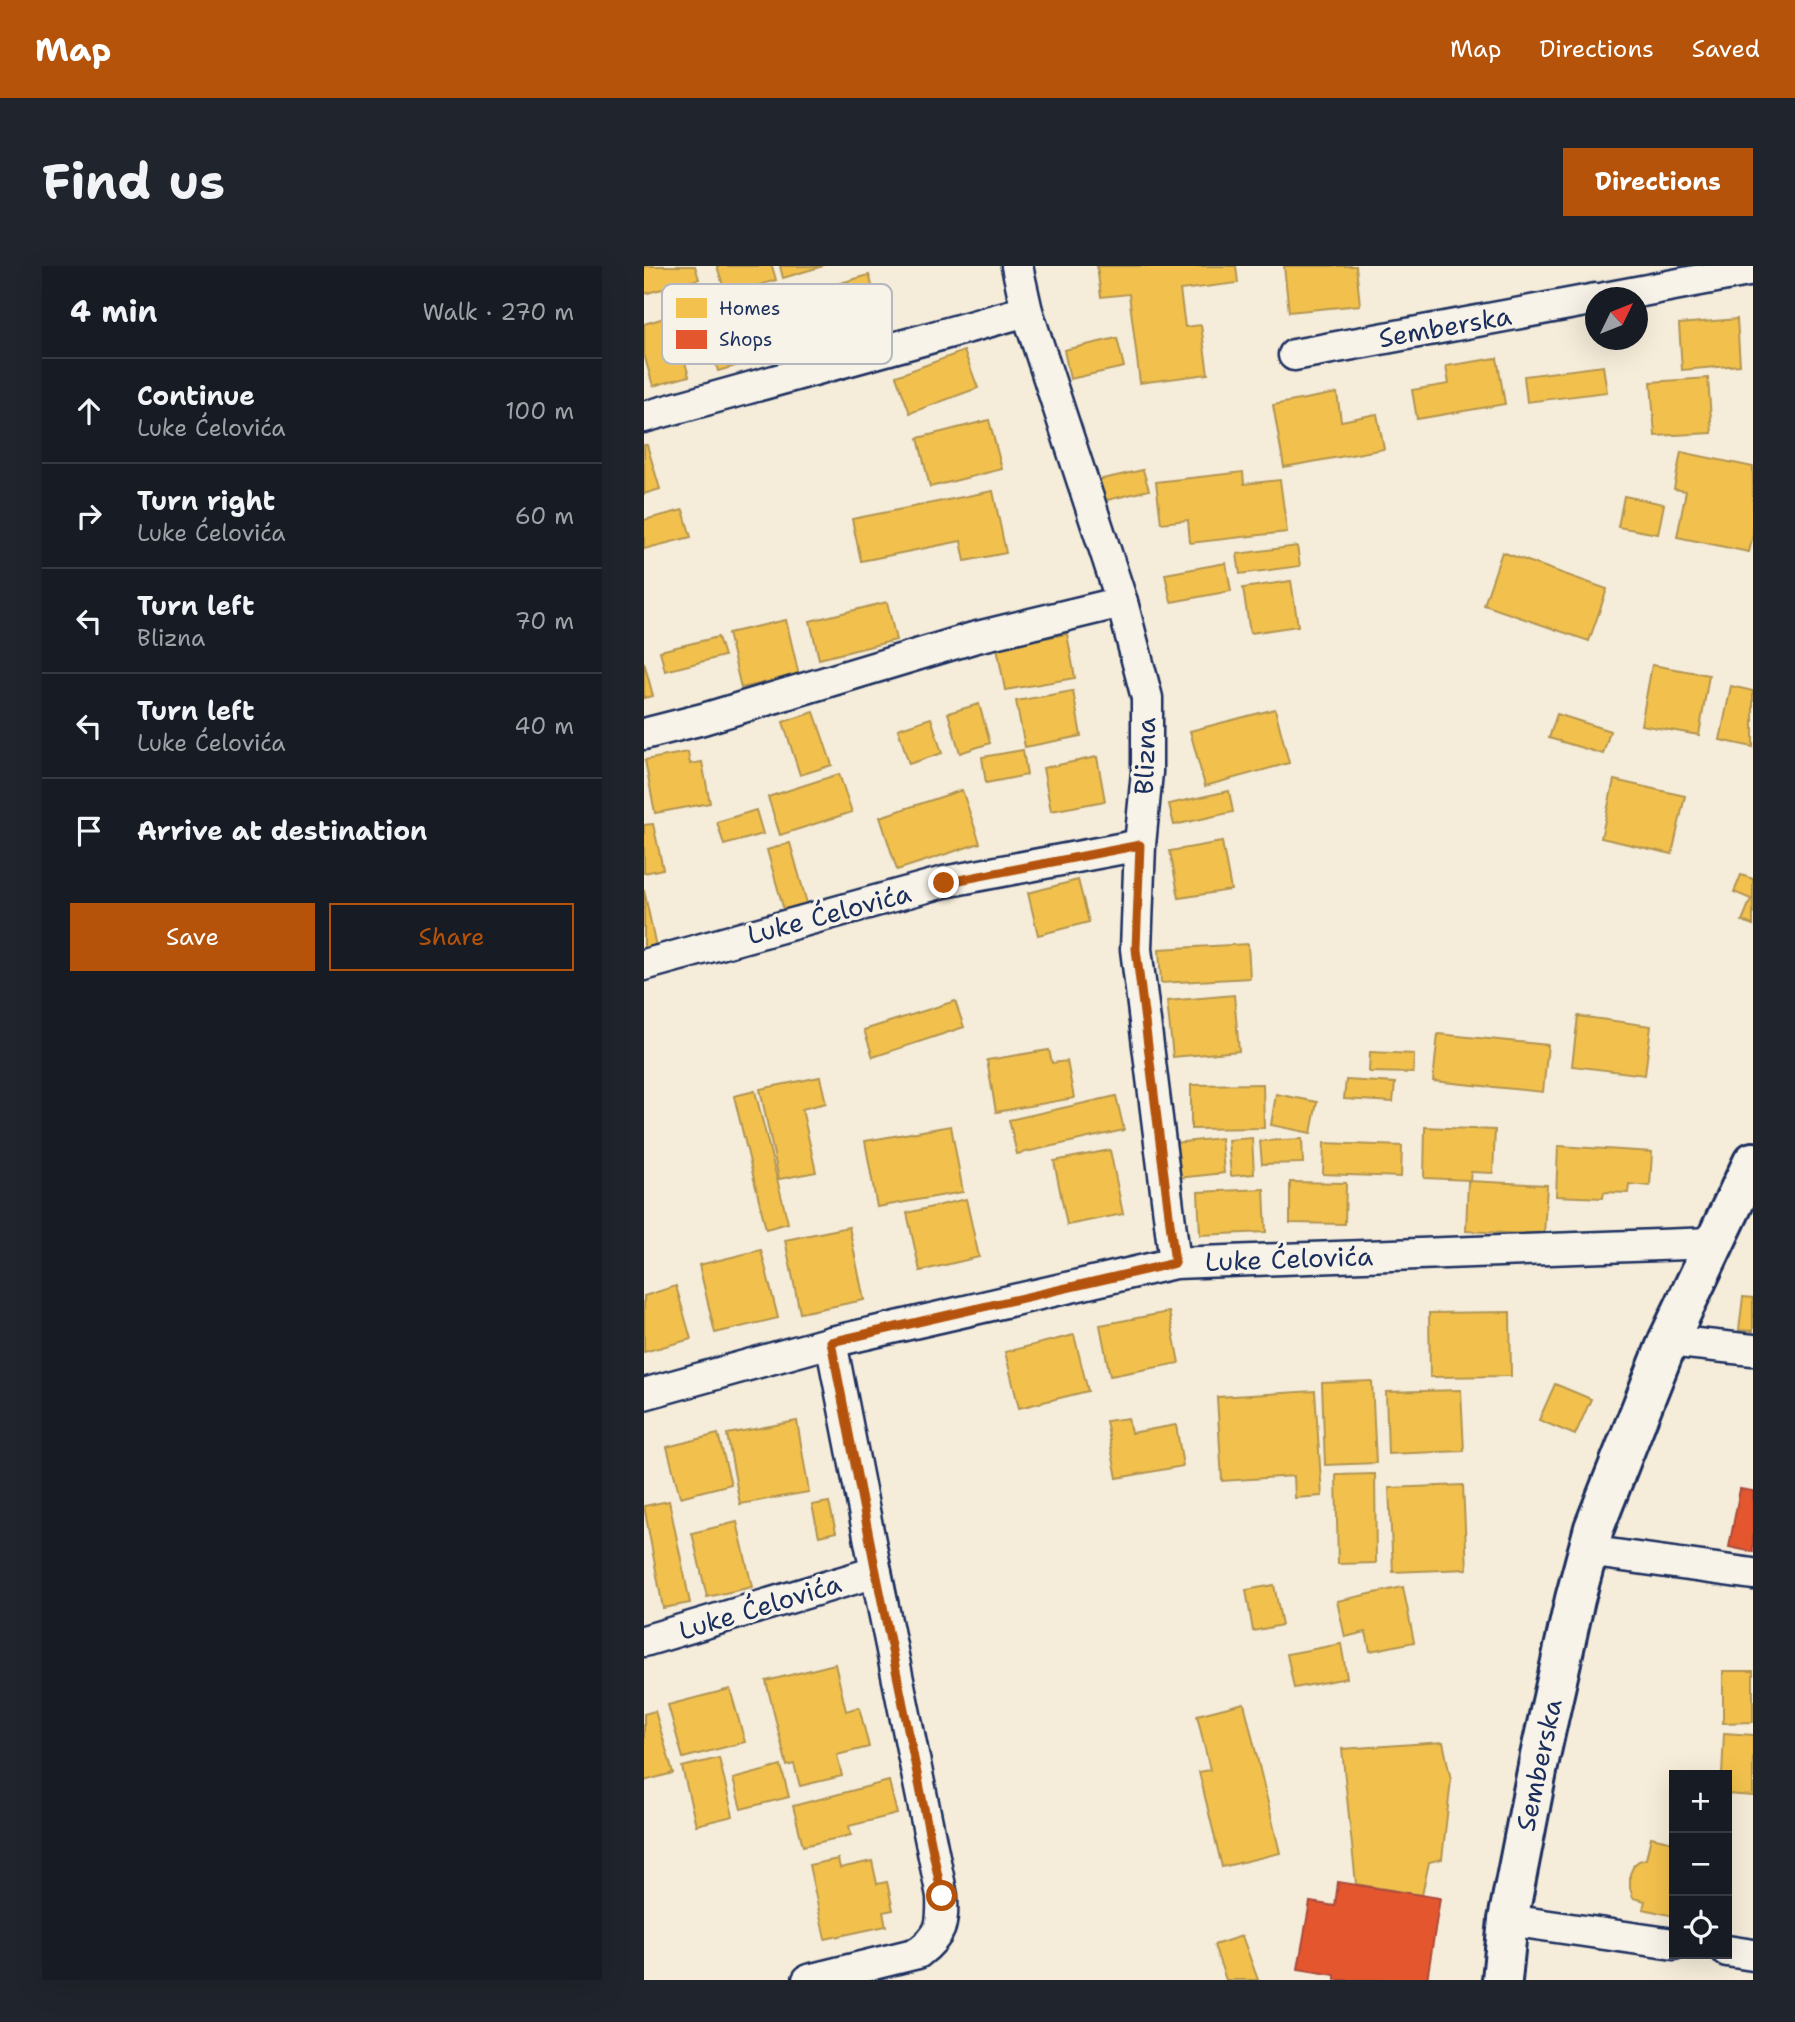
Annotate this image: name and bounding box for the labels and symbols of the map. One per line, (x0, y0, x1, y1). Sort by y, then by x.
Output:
legend (662, 284, 892, 364)
north arrow (1585, 287, 1648, 350)
text: Homes (719, 296, 780, 321)
street label: Semberska (1376, 298, 1514, 355)
text: Shops (719, 327, 773, 352)
street label: Blizna (1126, 717, 1163, 795)
route end (928, 867, 959, 898)
street label: Luke Ćelovića (743, 875, 915, 952)
street label: Luke Ćelovića (1204, 1238, 1374, 1279)
street label: Luke Ćelovića (674, 1565, 845, 1648)
street label: Semberska (1507, 1696, 1570, 1834)
route start (926, 1880, 957, 1911)

